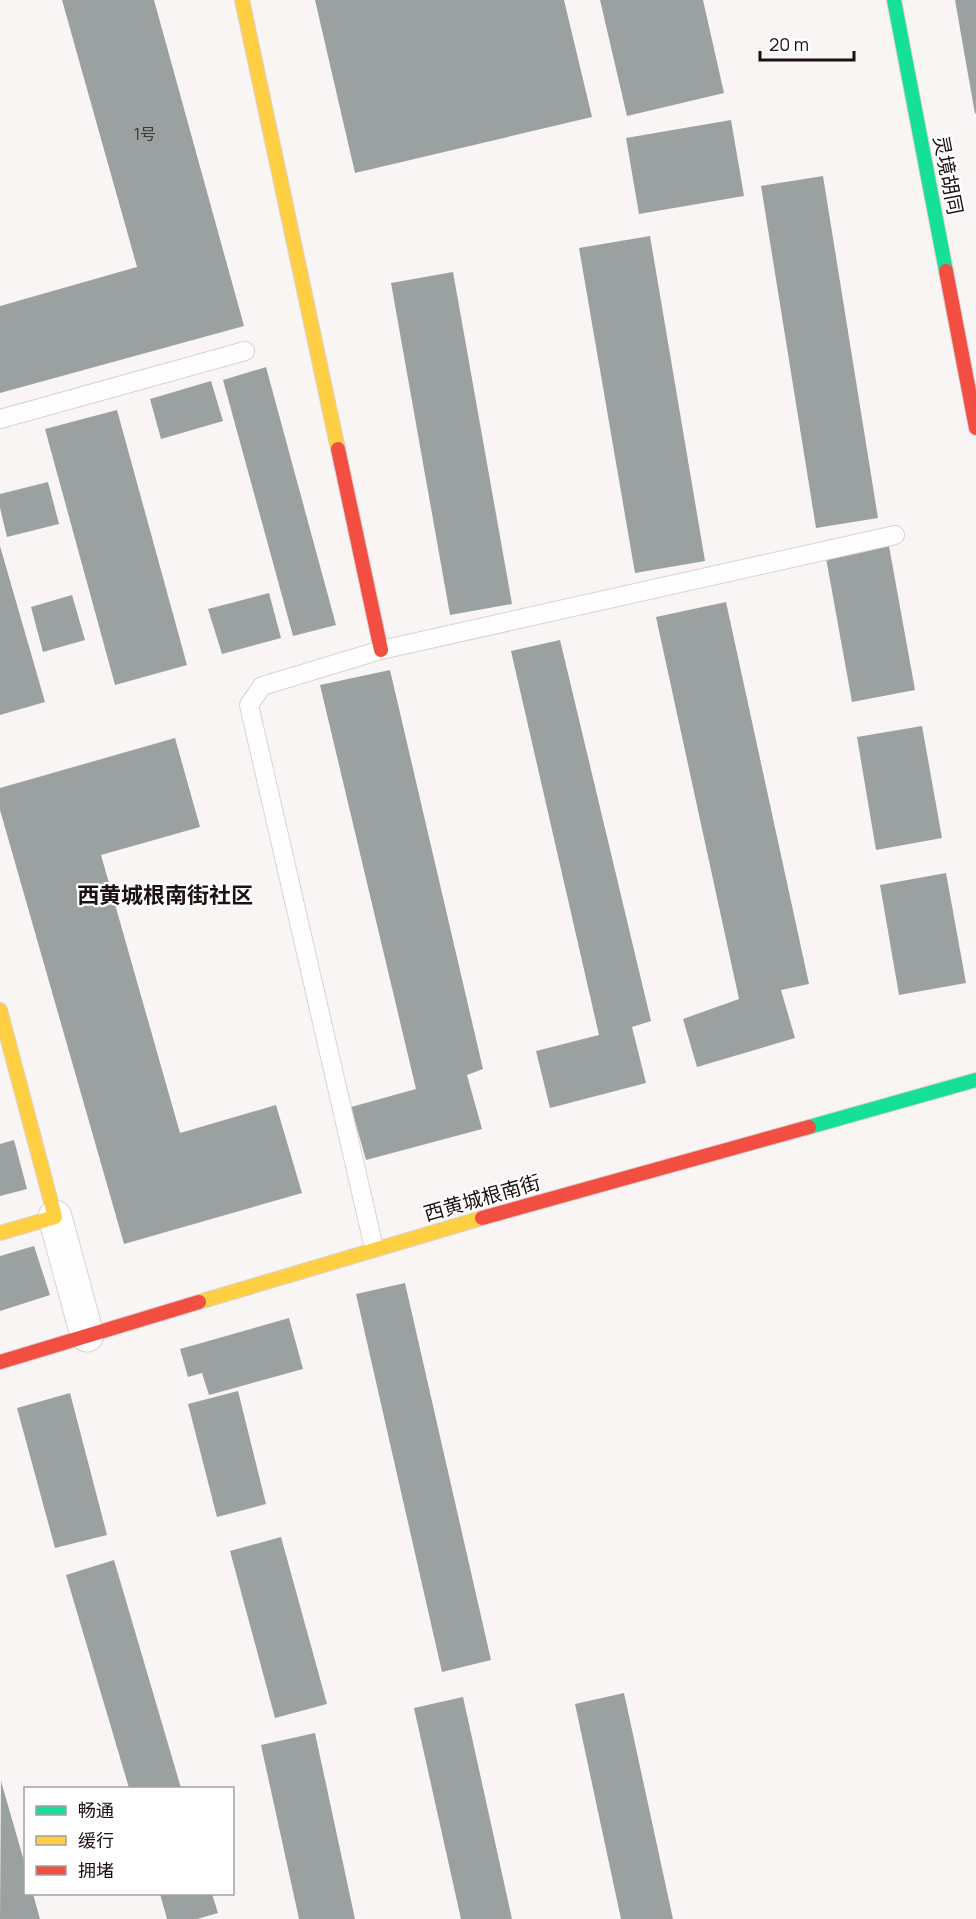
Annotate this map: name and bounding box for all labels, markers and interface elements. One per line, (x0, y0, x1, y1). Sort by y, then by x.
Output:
scale bar (760, 24, 854, 62)
text: 20 m (769, 32, 809, 56)
house number: 1号 (134, 123, 156, 145)
street label: 灵境胡同 (928, 133, 969, 217)
district label: 西黄城根南街社区 (77, 880, 253, 910)
street label: 西黄城根南街 (420, 1168, 543, 1227)
legend (24, 1787, 234, 1895)
text: 畅通 (78, 1798, 114, 1822)
text: 缓行 (78, 1828, 114, 1852)
text: 拥堵 (78, 1858, 114, 1882)

